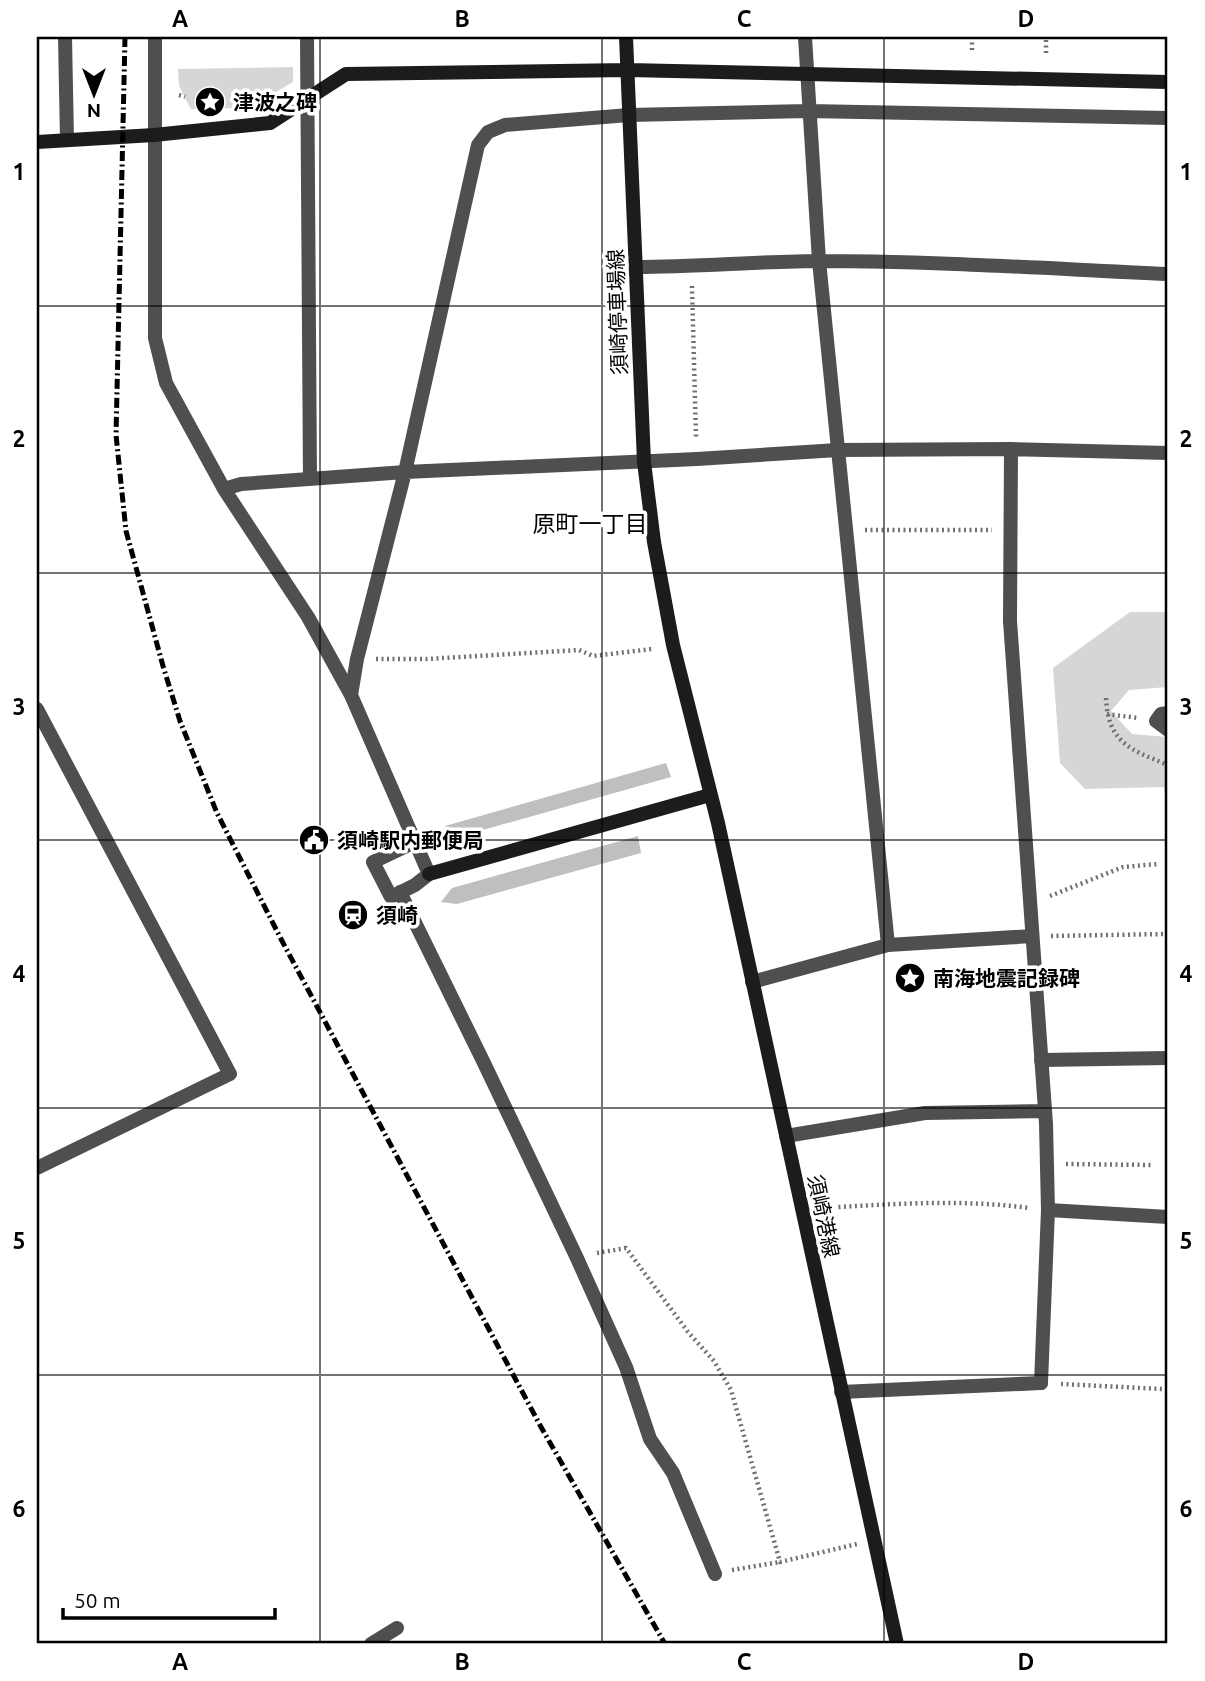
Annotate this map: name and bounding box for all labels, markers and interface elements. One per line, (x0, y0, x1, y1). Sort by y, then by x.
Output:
text: A (172, 6, 188, 31)
text: B (454, 6, 470, 31)
text: C (737, 6, 752, 31)
text: D (1018, 6, 1034, 31)
north arrow (60, 60, 130, 130)
place icon: 津波之碑 (193, 85, 227, 119)
place label: 津波之碑 (233, 90, 317, 114)
text: N (87, 100, 101, 122)
text: 1 (13, 159, 25, 184)
text: 1 (1180, 159, 1192, 184)
street label: 須崎停車場線 (603, 249, 631, 375)
text: 2 (13, 426, 25, 451)
text: 2 (1180, 426, 1192, 451)
district label: 原町一丁目 (533, 511, 648, 536)
text: 3 (13, 694, 25, 719)
text: 3 (1180, 694, 1192, 719)
public building icon: 須崎駅内郵便局 (297, 823, 331, 857)
place label: 須崎駅内郵便局 (337, 828, 484, 852)
station icon: 須崎 (336, 898, 370, 932)
place label: 須崎 (376, 903, 418, 927)
text: 4 (13, 961, 26, 986)
place icon: 南海地震記録碑 (893, 961, 927, 995)
text: 4 (1180, 961, 1193, 986)
place label: 南海地震記録碑 (933, 966, 1080, 990)
street label: 須崎港線 (804, 1172, 844, 1260)
text: 5 (13, 1228, 25, 1253)
text: 5 (1180, 1228, 1192, 1253)
text: 6 (13, 1496, 26, 1521)
text: 6 (1180, 1496, 1193, 1521)
scale bar (63, 1576, 275, 1620)
text: 50 m (74, 1588, 121, 1612)
text: A (172, 1649, 188, 1674)
text: B (454, 1649, 470, 1674)
text: C (737, 1649, 752, 1674)
text: D (1018, 1649, 1034, 1674)

